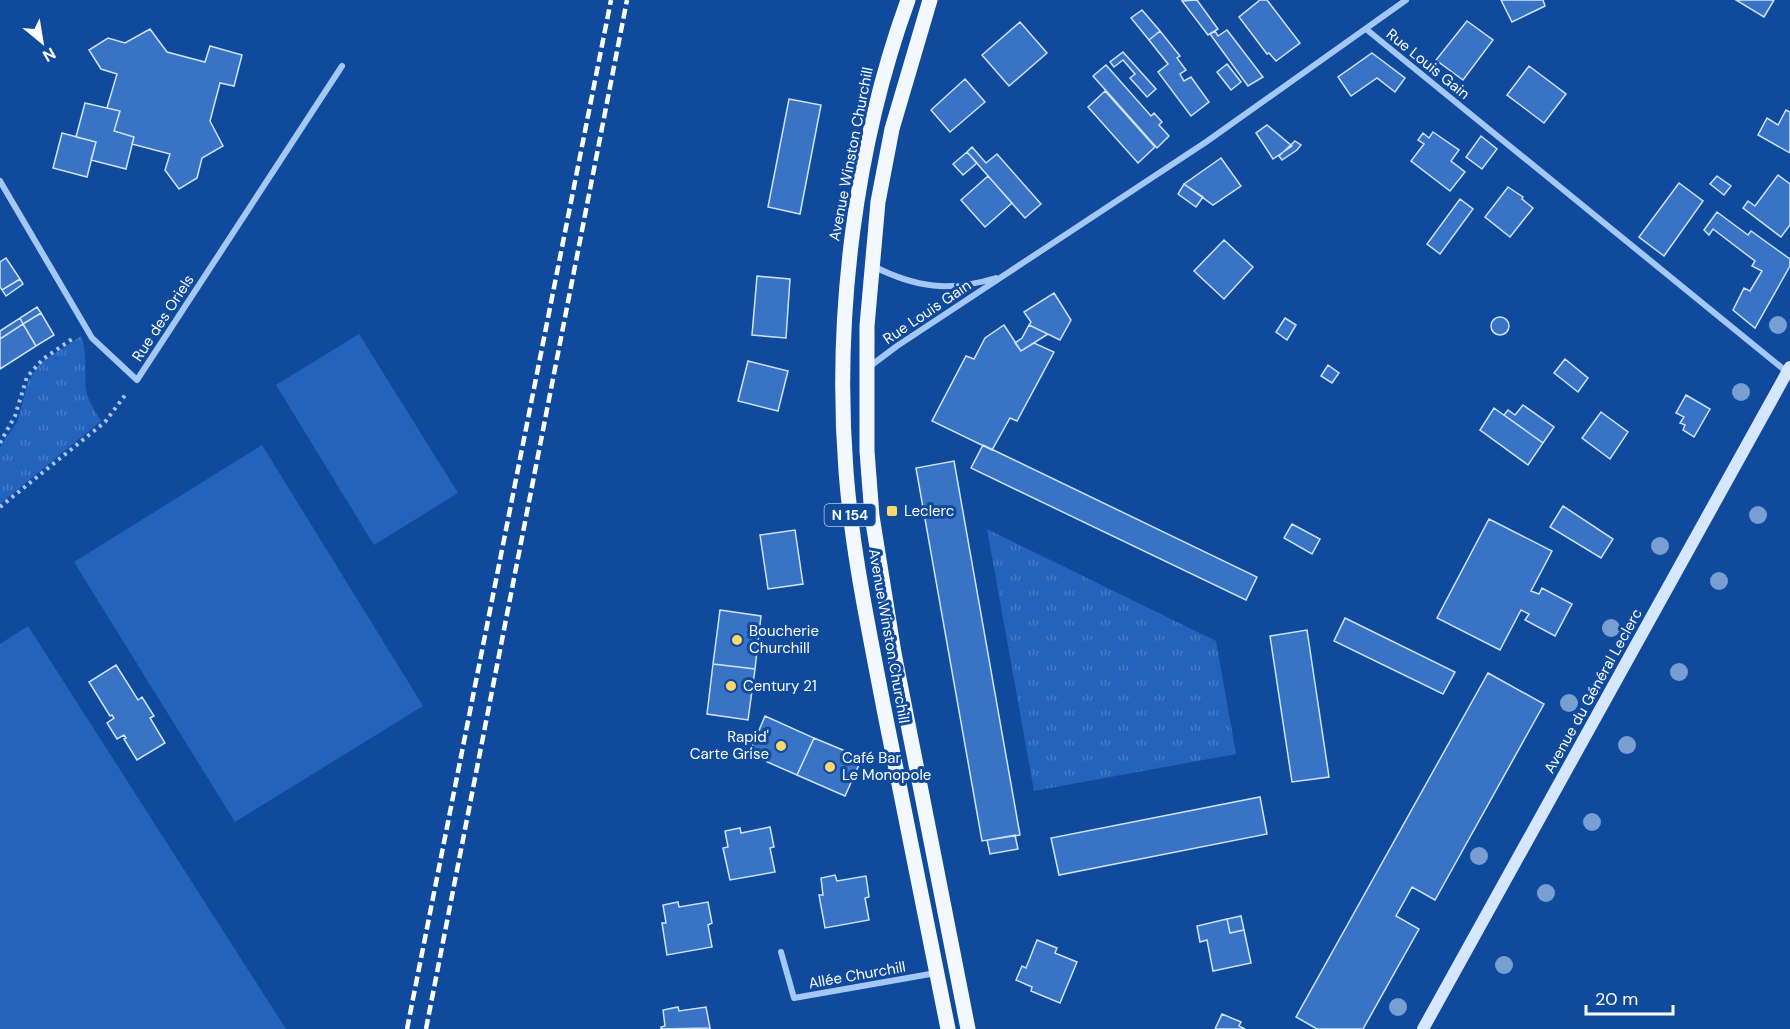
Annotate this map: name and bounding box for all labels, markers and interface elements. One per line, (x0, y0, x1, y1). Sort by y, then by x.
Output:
north arrow (12, 12, 72, 72)
street label: Rue Louis Gain (1382, 24, 1474, 104)
text: N (39, 43, 60, 67)
street label: Avenue Winston Churchill (824, 65, 878, 243)
street label: Rue des Oriels (127, 271, 199, 365)
street label: Rue Louis Gain (879, 275, 975, 349)
place label: Leclerc (904, 501, 954, 521)
road number: N 154 (824, 504, 876, 526)
marker: Leclerc (885, 504, 899, 518)
street label: Avenue Winston Churchill (864, 547, 914, 725)
street label: Avenue du Général Leclerc (1539, 605, 1647, 777)
place label: Boucherie Churchill (749, 621, 819, 658)
marker: Boucherie Churchill (730, 633, 744, 647)
place label: Century 21 (743, 676, 817, 696)
marker: Century 21 (724, 679, 738, 693)
place label: Rapid' Carte Grise (690, 727, 769, 764)
marker: Rapid' Carte Grise (774, 739, 788, 753)
place label: Café Bar Le Monopole (842, 748, 931, 785)
marker: Café Bar Le Monopole (823, 760, 837, 774)
street label: Allée Churchill (807, 957, 907, 993)
scale bar (1586, 978, 1673, 1016)
text: 20 m (1595, 987, 1638, 1011)

